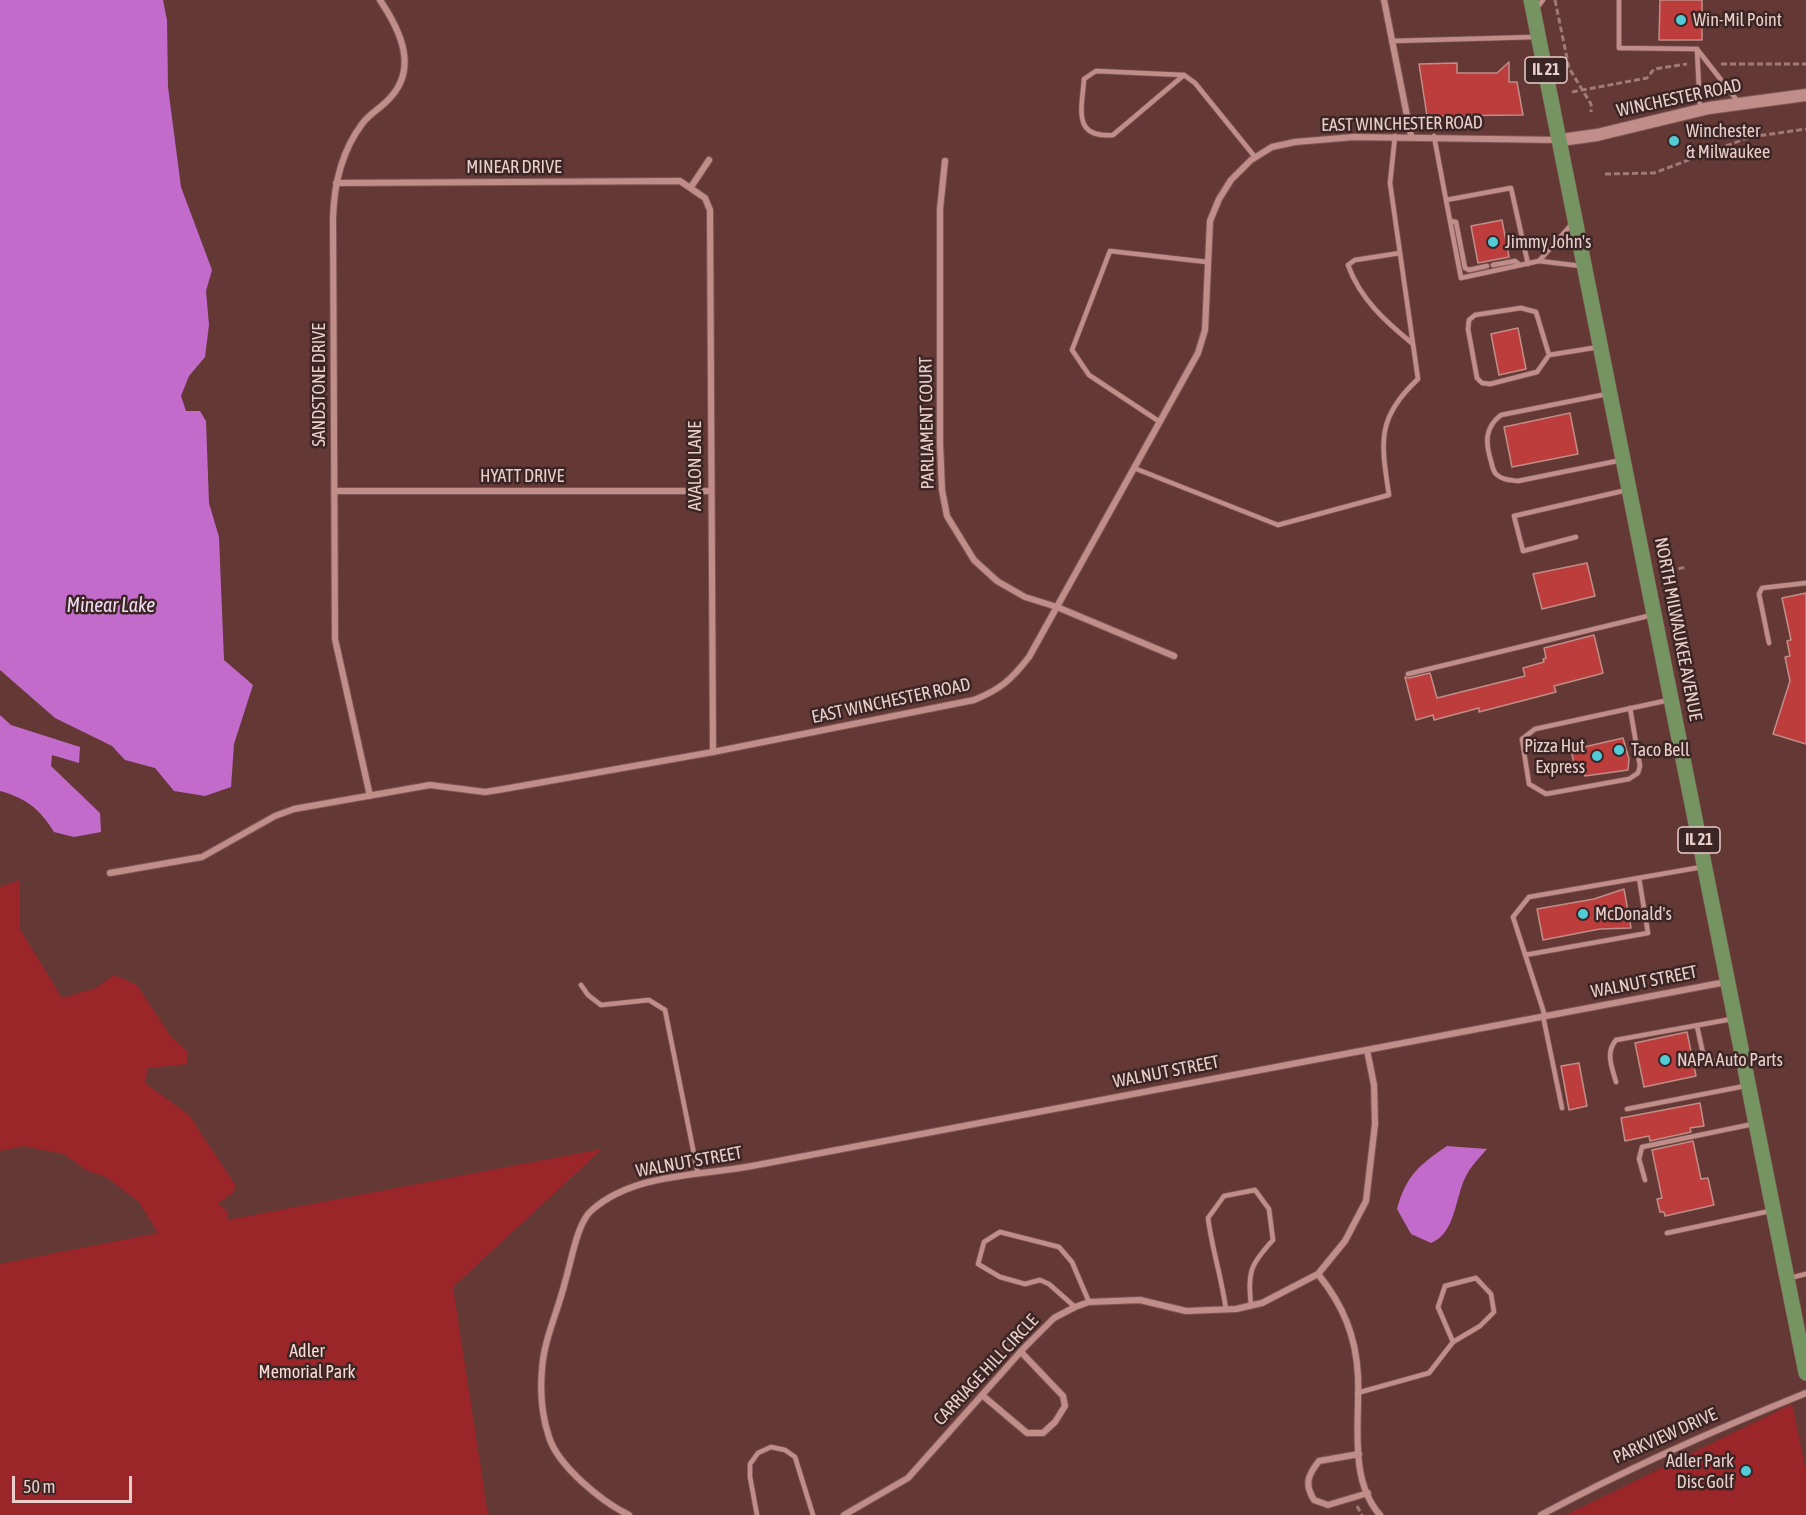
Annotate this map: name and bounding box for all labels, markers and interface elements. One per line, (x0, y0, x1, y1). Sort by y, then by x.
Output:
place label: Win-Mil Point (1693, 9, 1782, 31)
marker: Win-Mil Point (1674, 13, 1688, 27)
road number: IL 21 (1525, 57, 1567, 83)
street label: WINCHESTER ROAD (1614, 74, 1744, 122)
street label: EAST WINCHESTER ROAD (1321, 112, 1483, 136)
place label: Winchester & Milwaukee (1686, 120, 1770, 162)
marker: Winchester & Milwaukee (1667, 134, 1681, 148)
street label: MINEAR DRIVE (466, 156, 562, 178)
place label: Jimmy John's (1505, 231, 1591, 253)
marker: Jimmy John's (1486, 235, 1500, 249)
street label: SANDSTONE DRIVE (308, 323, 330, 447)
street label: PARLIAMENT COURT (915, 356, 939, 490)
street label: AVALON LANE (684, 421, 706, 511)
street label: HYATT DRIVE (480, 465, 564, 487)
street label: NORTH MILWAUKEE AVENUE (1650, 536, 1706, 722)
water label: Minear Lake (67, 594, 155, 618)
street label: EAST WINCHESTER ROAD (810, 674, 972, 728)
place label: Pizza Hut Express (1524, 735, 1585, 777)
place label: Taco Bell (1631, 739, 1690, 761)
marker: Taco Bell (1612, 743, 1626, 757)
marker: Pizza Hut Express (1590, 749, 1604, 763)
road number: IL 21 (1678, 827, 1720, 853)
place label: McDonald's (1595, 903, 1672, 925)
marker: McDonald's (1576, 907, 1590, 921)
street label: WALNUT STREET (1589, 961, 1699, 1003)
place label: NAPA Auto Parts (1677, 1049, 1783, 1071)
street label: WALNUT STREET (1111, 1051, 1221, 1093)
marker: NAPA Auto Parts (1658, 1053, 1672, 1067)
street label: WALNUT STREET (634, 1142, 744, 1182)
street label: CARRIAGE HILL CIRCLE (929, 1310, 1043, 1430)
park label: Adler Memorial Park (259, 1340, 355, 1382)
street label: PARKVIEW DRIVE (1610, 1403, 1720, 1469)
place label: Adler Park Disc Golf (1666, 1450, 1734, 1492)
scale bar (15, 1464, 135, 1502)
marker: Adler Park Disc Golf (1739, 1464, 1753, 1478)
text: 50 m (23, 1476, 55, 1497)

